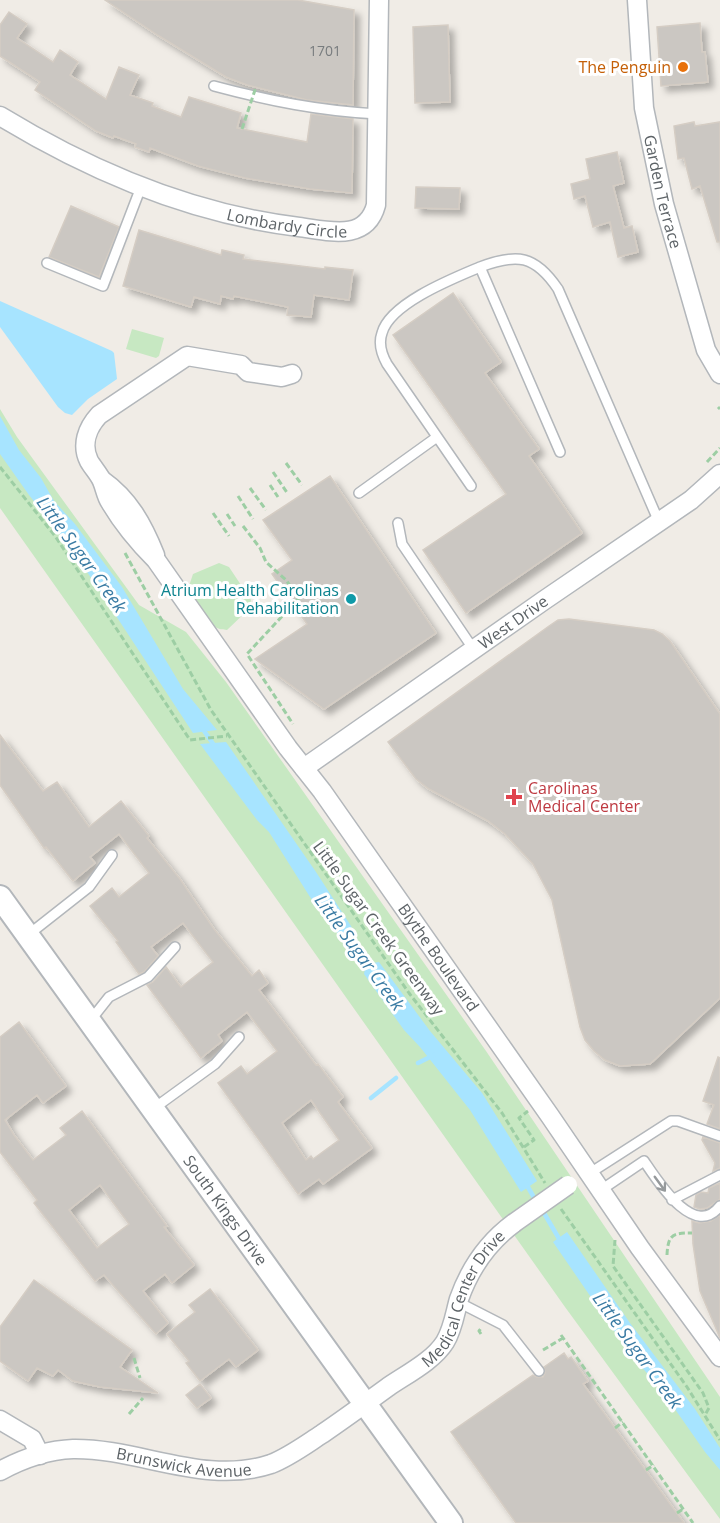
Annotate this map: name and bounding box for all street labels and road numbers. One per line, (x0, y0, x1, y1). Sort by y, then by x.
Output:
street label: Garden Terrace (639, 133, 687, 251)
street label: Lombardy Circle (225, 203, 348, 243)
street label: West Drive (474, 590, 552, 654)
street label: Little Sugar Creek Greenway (309, 837, 449, 1019)
street label: Blythe Boulevard (393, 899, 484, 1016)
street label: South Kings Drive (178, 1151, 273, 1270)
street label: Medical Center Drive (417, 1225, 509, 1372)
street label: Brunswick Avenue (115, 1442, 253, 1482)

